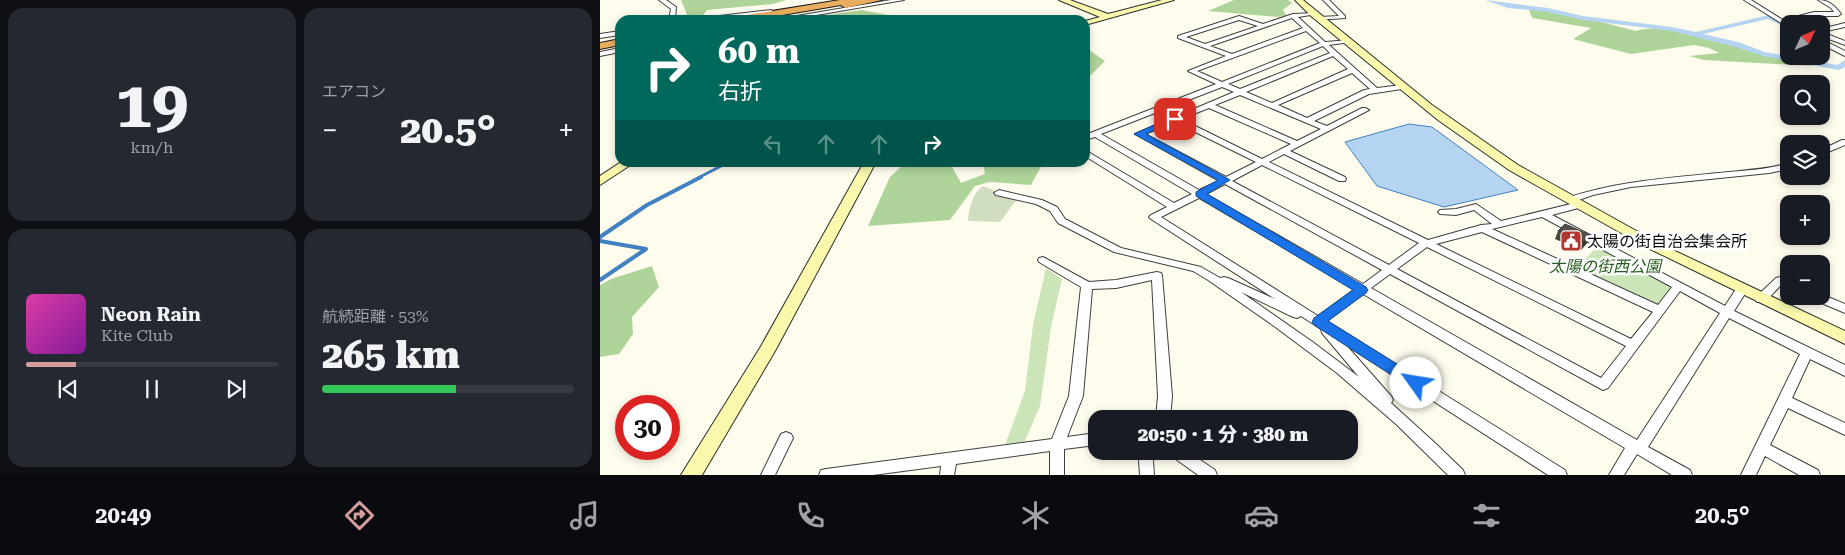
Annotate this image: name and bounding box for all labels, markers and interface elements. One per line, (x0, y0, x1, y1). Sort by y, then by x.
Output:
north arrow (1780, 15, 1830, 65)
map controls (1780, 15, 1830, 305)
text: 60 m (718, 31, 800, 72)
icon: right (635, 35, 700, 100)
text: 19 (116, 67, 188, 143)
button: search (1780, 75, 1830, 125)
text: 右折 (718, 79, 762, 104)
text: エアコン (322, 82, 386, 101)
pin (1154, 98, 1196, 140)
icon: arrive (1161, 105, 1189, 133)
text: 20.5° (400, 108, 496, 152)
text: − (322, 114, 338, 147)
text: + (558, 114, 574, 147)
icon: left (759, 130, 787, 158)
icon: ahead (812, 130, 840, 158)
icon: ahead (865, 130, 893, 158)
icon: right (918, 130, 946, 158)
button: layers (1780, 135, 1830, 185)
text: km/h (131, 138, 173, 157)
button: + (1780, 195, 1830, 245)
public building icon: 太陽の街自治会集会所 (1559, 229, 1583, 253)
place label: 太陽の街自治会集会所 (1587, 232, 1747, 251)
button: − (1780, 255, 1830, 305)
park label: 太陽の街西公園 (1549, 257, 1663, 276)
text: Neon Rain (101, 303, 201, 326)
text: 航続距離 · 53% (322, 307, 429, 326)
text: Kite Club (101, 326, 173, 345)
text: 265 km (322, 333, 460, 377)
position arrow (1389, 356, 1441, 408)
icon: previous (54, 375, 82, 403)
icon: pause (138, 375, 166, 403)
icon: next (222, 375, 250, 403)
speed limit sign: 30 (615, 395, 680, 460)
text: 20:50 · 1 分 · 380 m (1138, 423, 1308, 446)
icon: directions (342, 498, 377, 533)
icon: music (567, 498, 602, 533)
icon: phone (793, 498, 828, 533)
icon: climate (1018, 498, 1053, 533)
icon: car (1244, 498, 1279, 533)
icon: filters (1469, 498, 1504, 533)
text: 20:49 (95, 503, 151, 528)
text: 20.5° (1695, 503, 1750, 528)

